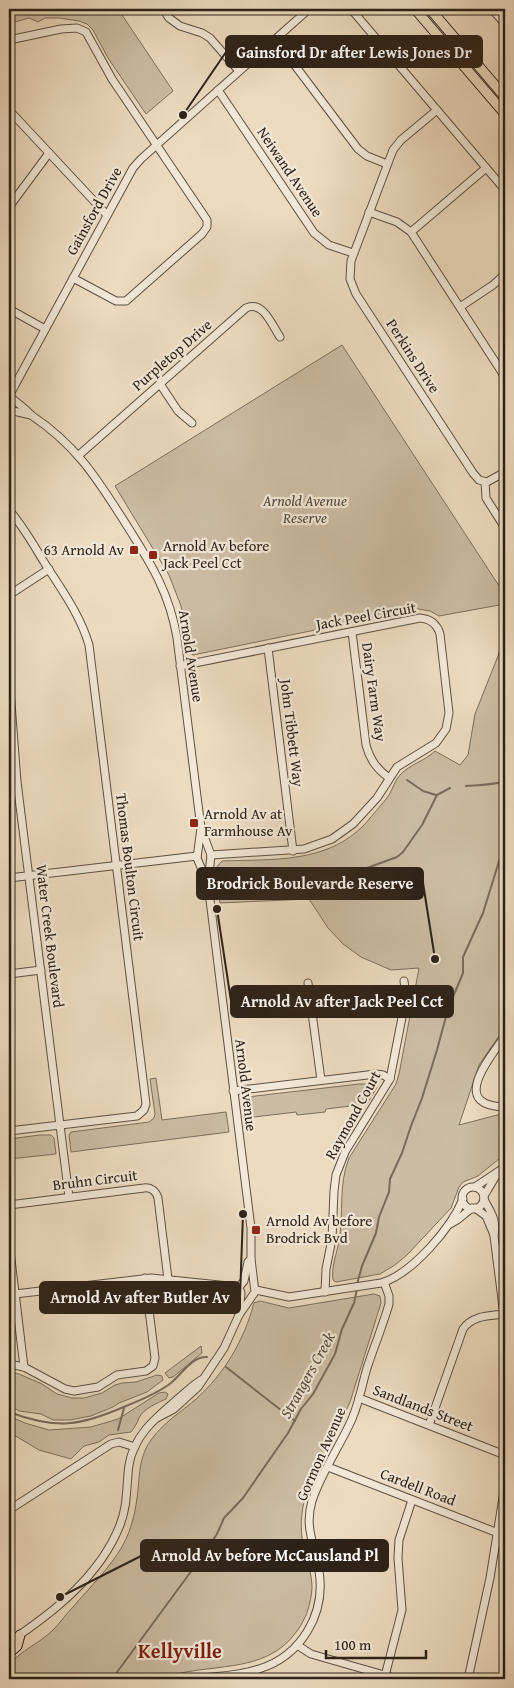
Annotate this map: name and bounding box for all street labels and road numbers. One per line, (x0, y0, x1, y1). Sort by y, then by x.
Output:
street label: Neiwand Avenue (253, 123, 328, 221)
street label: Gainsford Drive (61, 163, 126, 259)
street label: Purpletop Drive (127, 314, 216, 395)
street label: Perkins Drive (382, 315, 445, 397)
street label: Jack Peel Circuit (312, 596, 418, 635)
street label: Arnold Avenue (174, 608, 209, 703)
street label: Dairy Farm Way (357, 641, 392, 743)
street label: John Tibbett Way (275, 676, 310, 789)
street label: Thomas Boulton Circuit (111, 792, 150, 943)
street label: Water Creek Boulevard (31, 863, 70, 1009)
street label: Arnold Avenue (230, 1038, 263, 1132)
street label: Raymond Court (320, 1066, 386, 1163)
street label: Bruhn Circuit (51, 1164, 139, 1195)
street label: Sandlands Street (370, 1379, 477, 1437)
street label: Gormon Avenue (291, 1404, 351, 1504)
street label: Cardell Road (377, 1462, 459, 1511)

